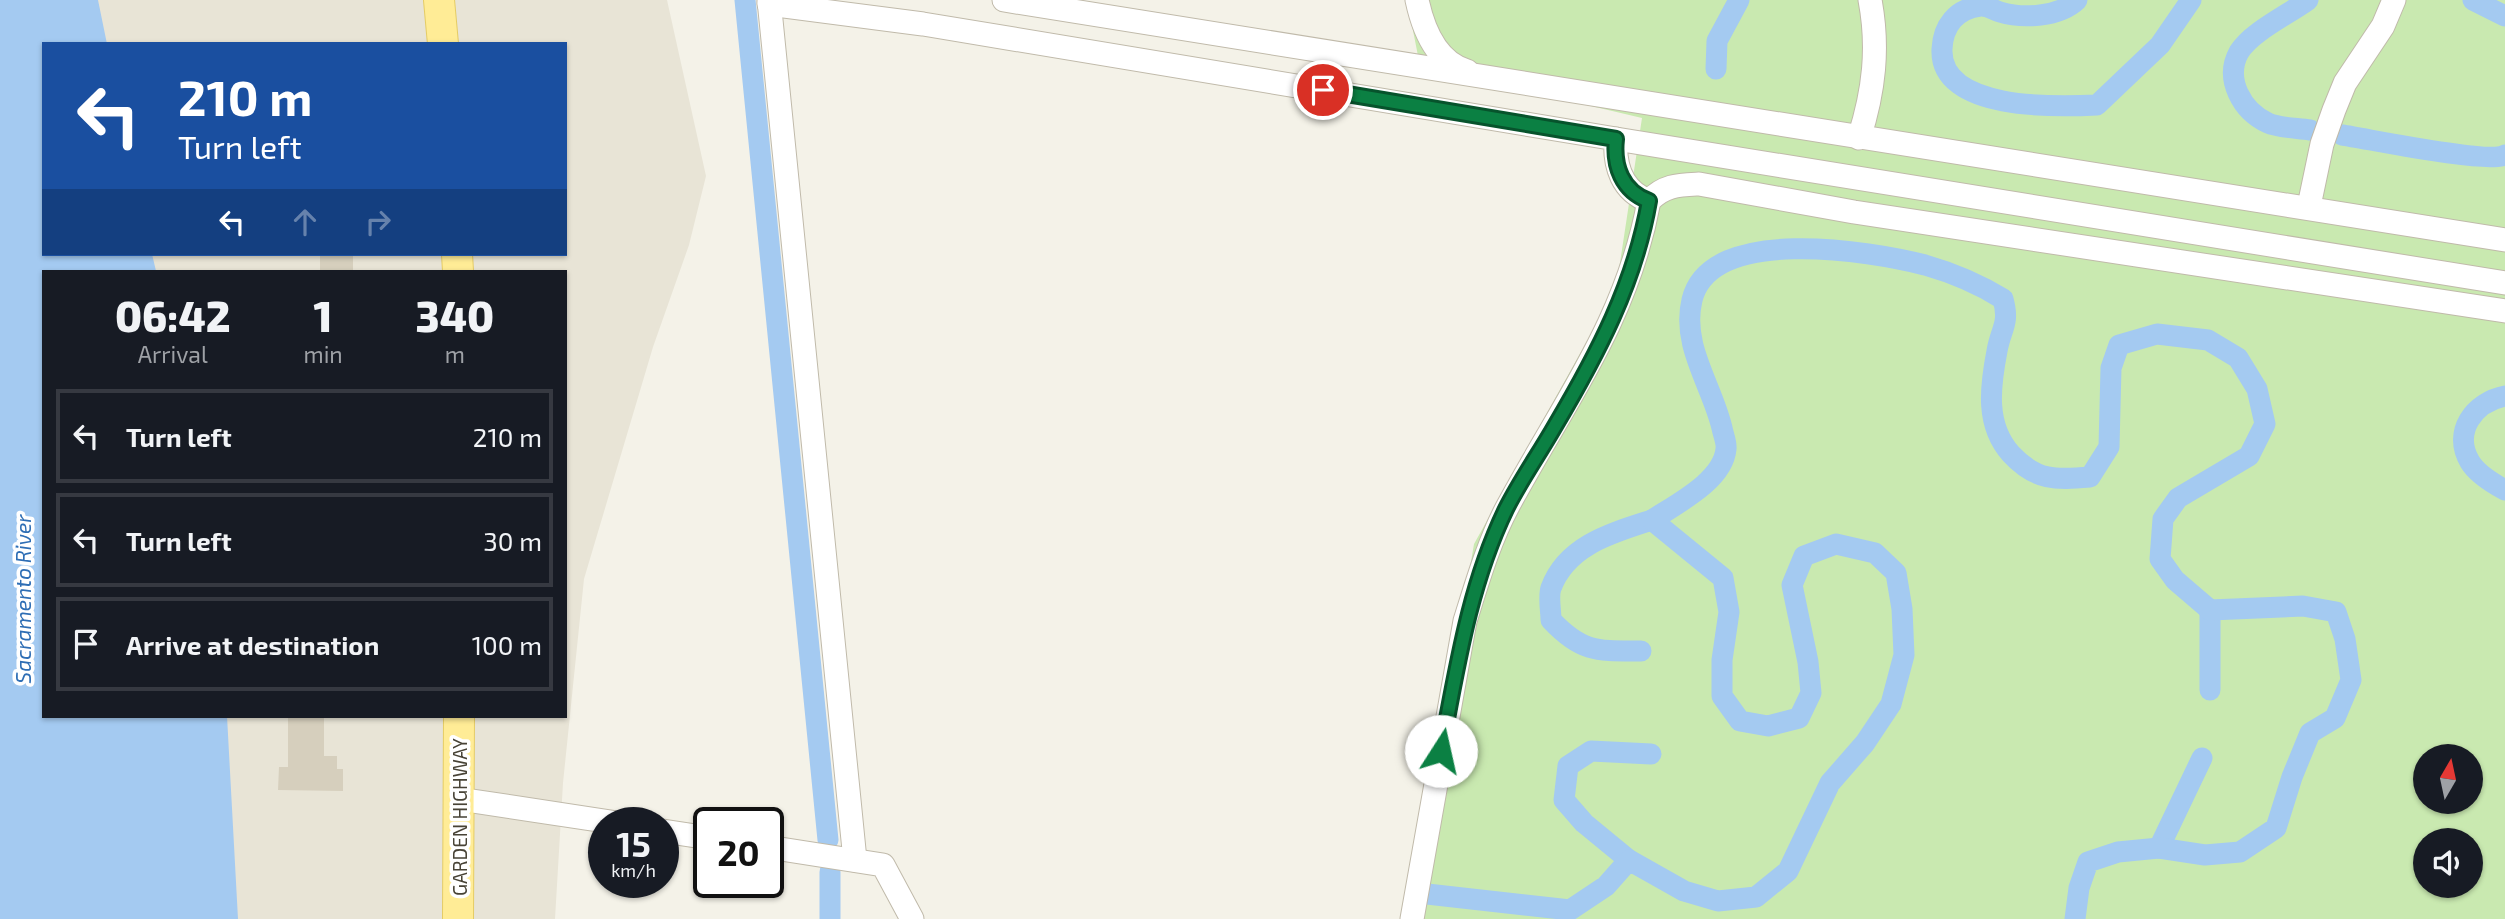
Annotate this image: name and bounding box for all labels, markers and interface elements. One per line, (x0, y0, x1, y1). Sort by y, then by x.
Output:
pin (1293, 60, 1353, 120)
text: 210 m (178, 67, 312, 126)
icon: left (63, 70, 154, 161)
icon: arrive (1304, 71, 1342, 109)
text: Turn left (178, 127, 302, 165)
icon: left (213, 203, 251, 241)
icon: ahead (286, 203, 324, 241)
icon: right (359, 203, 397, 241)
text: 06:42 (115, 290, 231, 340)
text: 1 (314, 290, 333, 340)
text: 340 (416, 290, 494, 340)
text: Arrival (138, 340, 208, 368)
text: min (303, 340, 343, 368)
text: m (445, 340, 465, 368)
icon: left (67, 417, 105, 455)
text: Turn left (126, 421, 232, 452)
text: 210 m (473, 421, 542, 452)
water label: Sacramento River (10, 514, 35, 684)
icon: left (67, 521, 105, 559)
text: Turn left (126, 525, 232, 556)
text: 30 m (483, 525, 542, 556)
icon: arrive (67, 625, 105, 663)
text: Arrive at destination (126, 629, 379, 660)
text: 100 m (472, 629, 542, 660)
position arrow (1404, 714, 1478, 788)
street label: GARDEN HIGHWAY (448, 738, 471, 896)
north arrow (2413, 744, 2483, 814)
map controls (2413, 744, 2483, 898)
speed limit sign: 20 (693, 807, 784, 898)
text: 15 (616, 822, 651, 864)
button: sound (2413, 828, 2483, 898)
text: km/h (611, 859, 656, 881)

